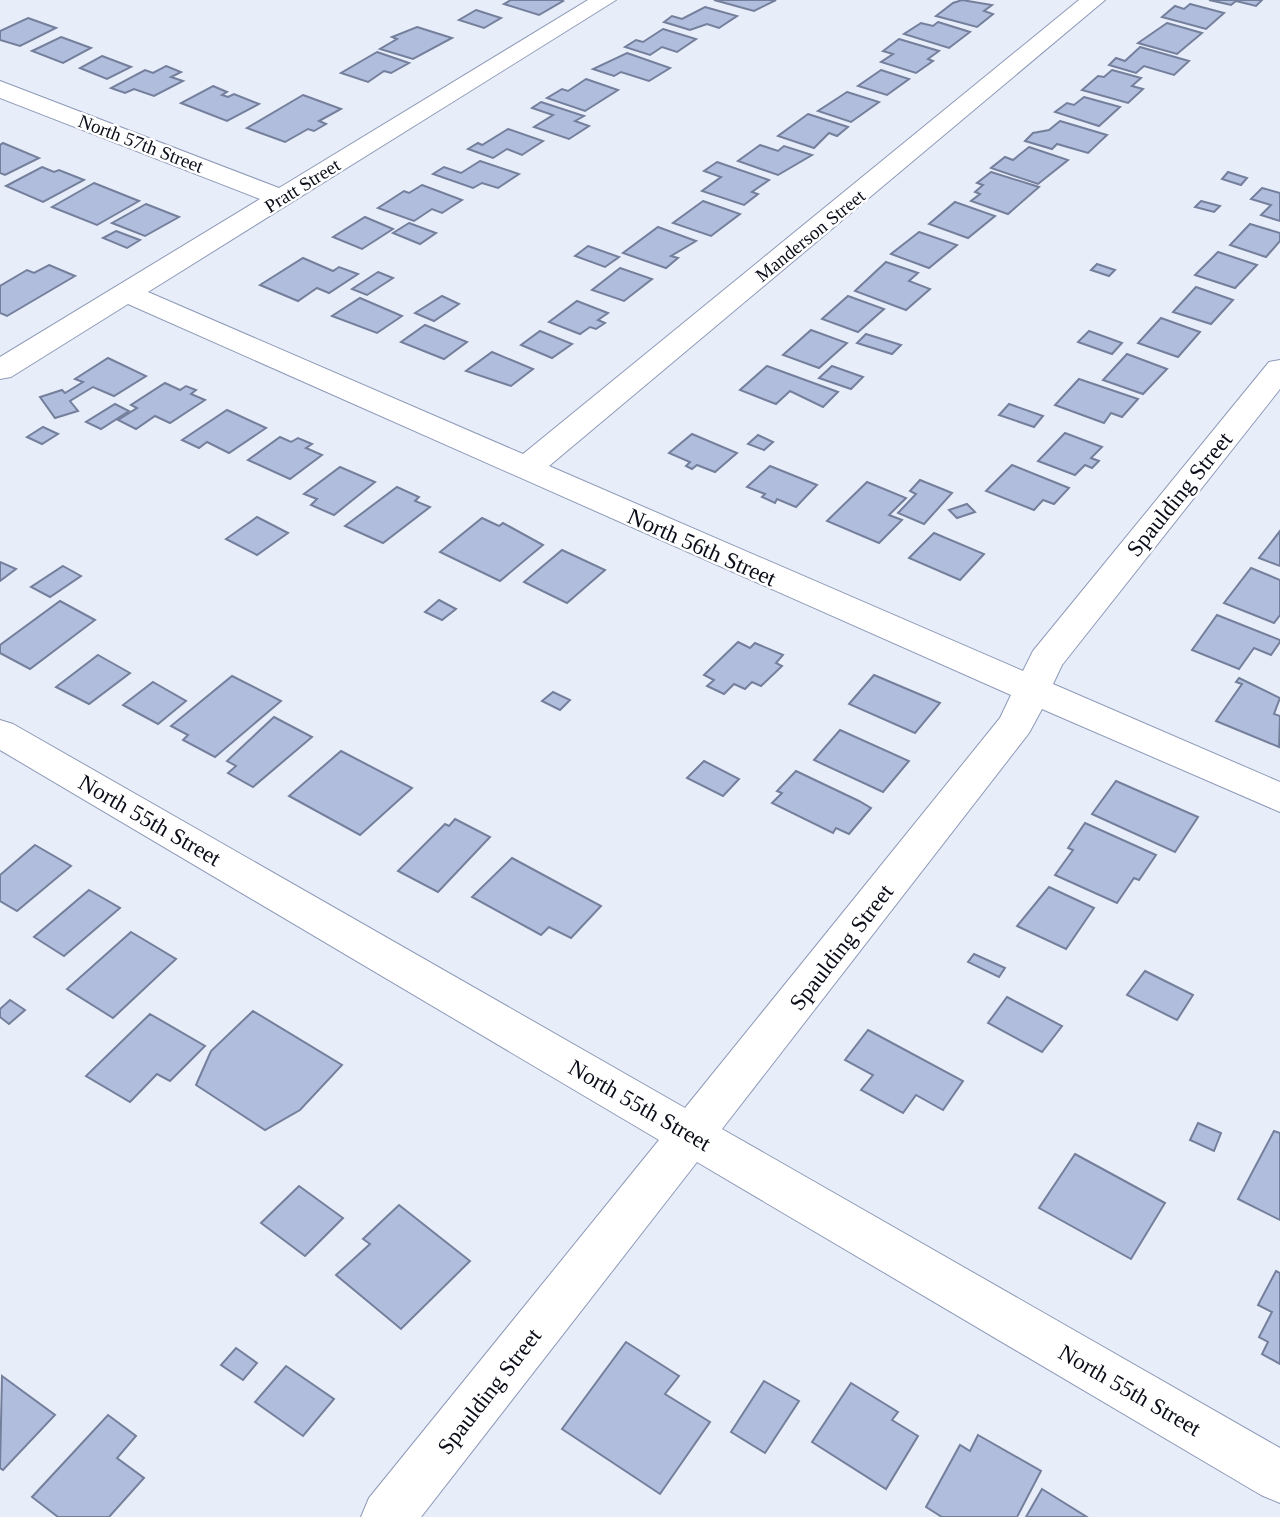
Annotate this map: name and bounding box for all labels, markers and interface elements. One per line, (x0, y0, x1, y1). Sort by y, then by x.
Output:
street label: North 57th Street (75, 110, 207, 177)
street label: Pratt Street (261, 154, 344, 217)
street label: Manderson Street (751, 184, 870, 286)
street label: Spaulding Street (1122, 427, 1238, 562)
street label: North 56th Street (624, 504, 780, 592)
street label: North 55th Street (74, 770, 226, 871)
street label: Spaulding Street (785, 879, 899, 1015)
street label: North 55th Street (564, 1055, 716, 1156)
street label: Spaulding Street (433, 1323, 547, 1459)
street label: North 55th Street (1054, 1340, 1206, 1441)

